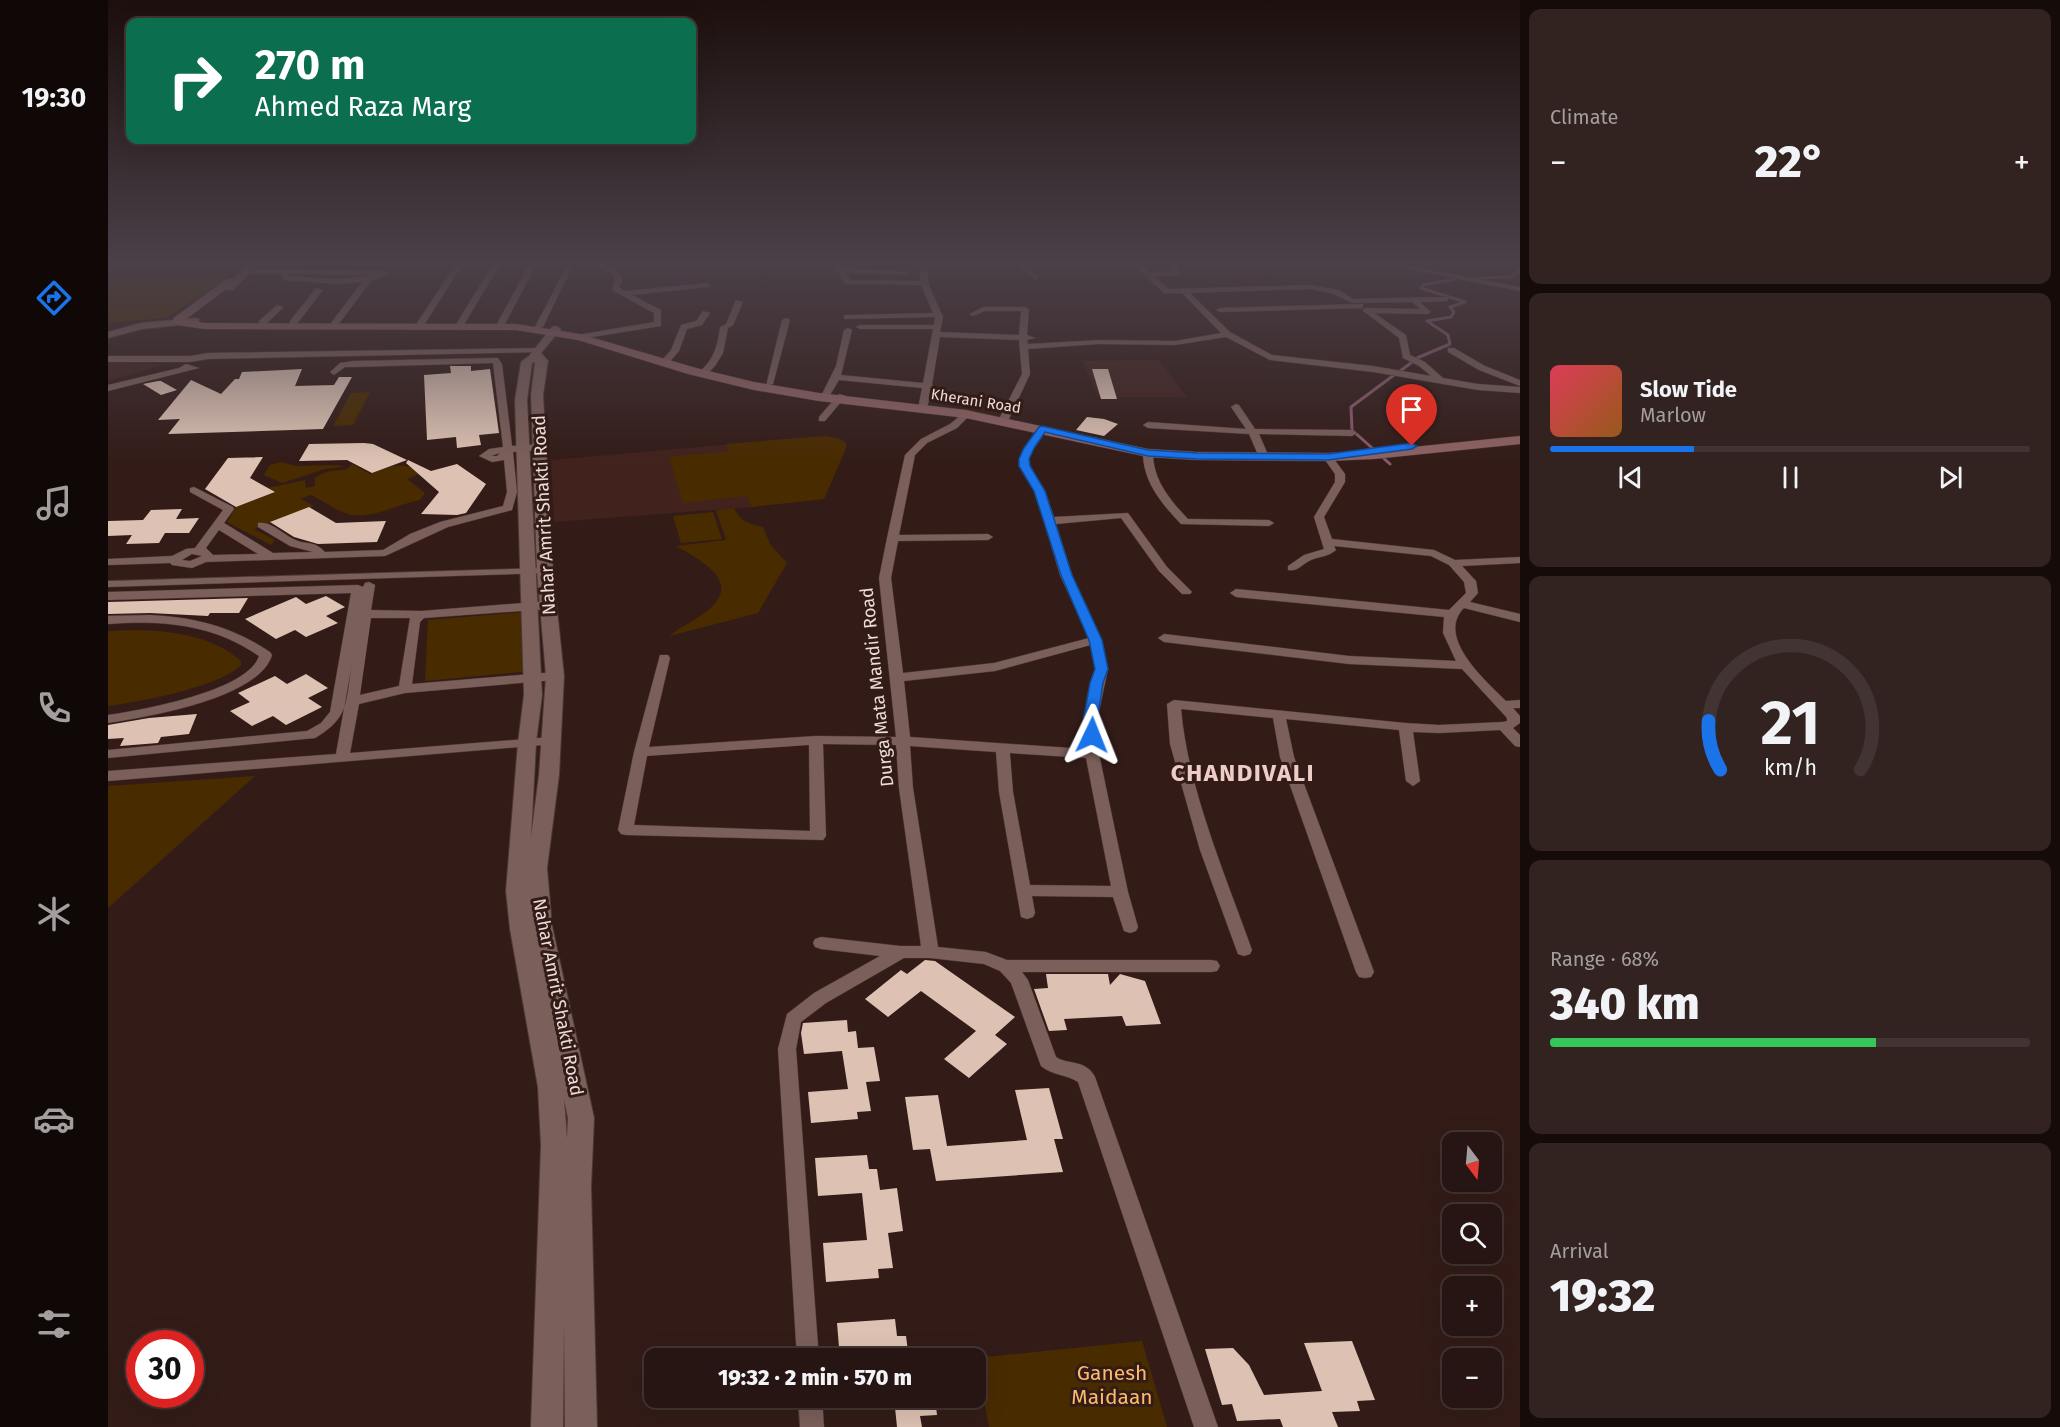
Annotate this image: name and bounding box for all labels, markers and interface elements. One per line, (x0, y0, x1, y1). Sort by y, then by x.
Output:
text: 270 m (255, 40, 366, 90)
icon: right (156, 42, 234, 120)
text: 19:30 (22, 82, 86, 114)
text: Ahmed Raza Marg (255, 91, 471, 123)
text: Climate (1550, 105, 1618, 129)
text: 22° (1755, 135, 1825, 189)
text: − (1550, 143, 1567, 183)
text: + (2014, 143, 2030, 183)
icon: directions (33, 277, 75, 319)
text: Slow Tide (1640, 376, 1737, 403)
pin (1386, 384, 1437, 446)
street label: Kherani Road (930, 385, 1022, 417)
icon: arrive (1395, 393, 1428, 426)
text: Marlow (1640, 403, 1706, 427)
street label: Nahar Amrit Shakti Road (528, 414, 560, 616)
icon: previous (1614, 461, 1647, 494)
icon: pause (1774, 461, 1807, 494)
icon: next (1934, 461, 1967, 494)
icon: music (33, 482, 75, 524)
street label: Durga Mata Mandir Road (856, 586, 898, 788)
icon: phone (33, 687, 75, 729)
text: 21 (1760, 687, 1820, 762)
position arrow (1060, 703, 1124, 767)
text: km/h (1763, 756, 1817, 782)
district label: CHANDIVALI (1171, 759, 1315, 787)
icon: climate (33, 893, 75, 935)
street label: Nahar Amrit Shakti Road (528, 897, 588, 1097)
text: Range · 68% (1550, 947, 1659, 971)
text: 340 km (1550, 977, 1700, 1031)
icon: car (33, 1098, 75, 1140)
north arrow (1442, 1132, 1502, 1192)
map controls (1442, 1132, 1502, 1408)
button: search (1442, 1204, 1502, 1264)
text: Arrival (1550, 1239, 1609, 1263)
text: 19:32 (1550, 1269, 1655, 1323)
button: + (1442, 1276, 1502, 1336)
icon: filters (33, 1303, 75, 1345)
speed limit sign: 30 (126, 1330, 204, 1408)
button: − (1442, 1348, 1502, 1408)
park label: Ganesh Maidaan (1071, 1360, 1153, 1410)
text: 19:32 · 2 min · 570 m (718, 1364, 912, 1391)

